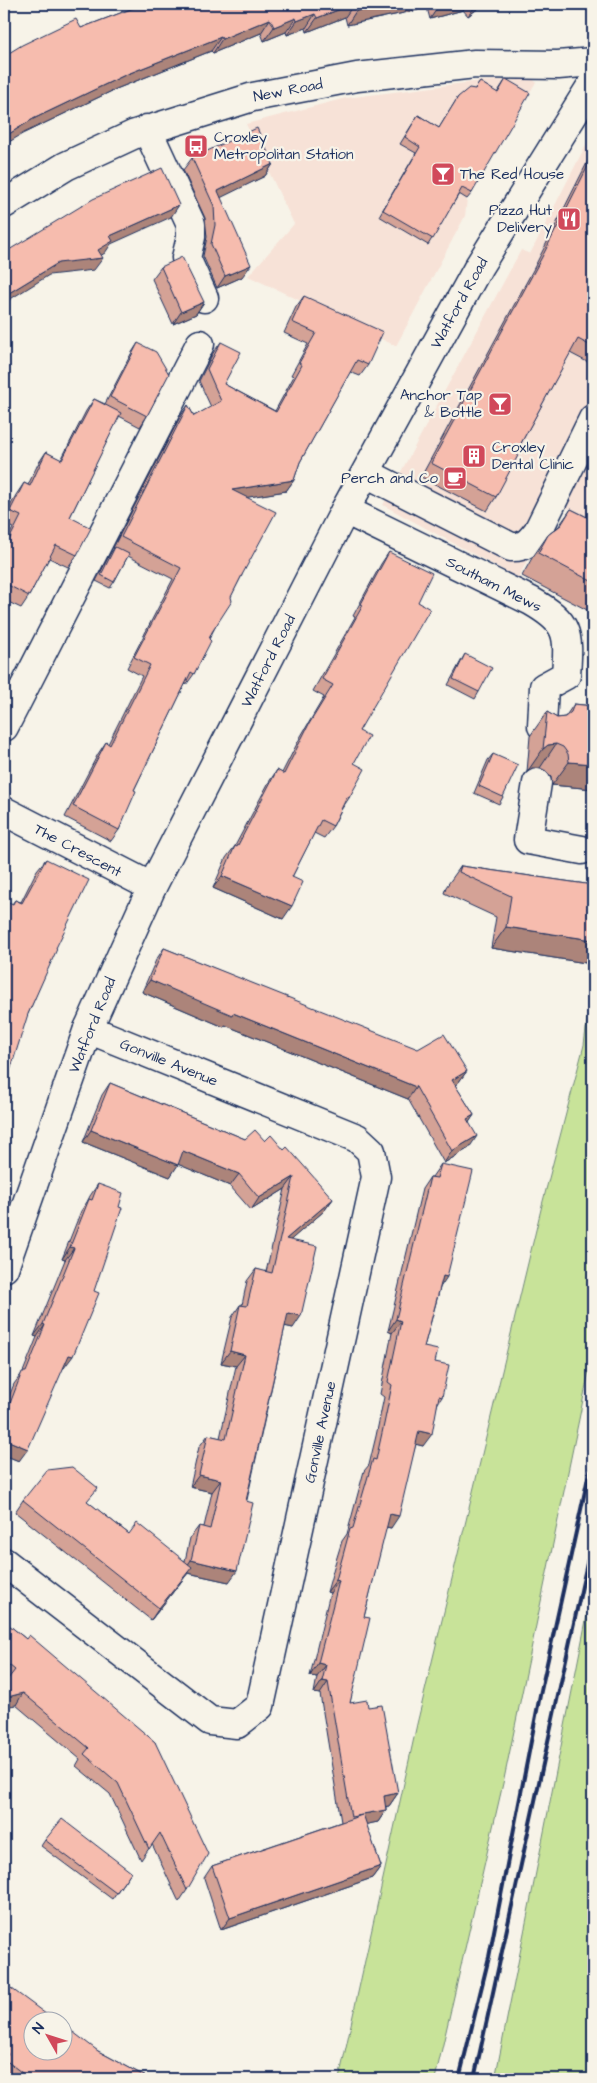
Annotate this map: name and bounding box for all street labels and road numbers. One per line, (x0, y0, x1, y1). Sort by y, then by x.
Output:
street label: New Road (252, 73, 325, 107)
street label: Watford Road (426, 253, 493, 353)
street label: Southam Mews (442, 551, 546, 618)
street label: Watford Road (236, 611, 301, 711)
street label: The Crescent (30, 818, 125, 882)
street label: Watford Road (64, 974, 121, 1076)
street label: Gonville Avenue (117, 1033, 221, 1092)
street label: Gonville Avenue (299, 1379, 342, 1485)

